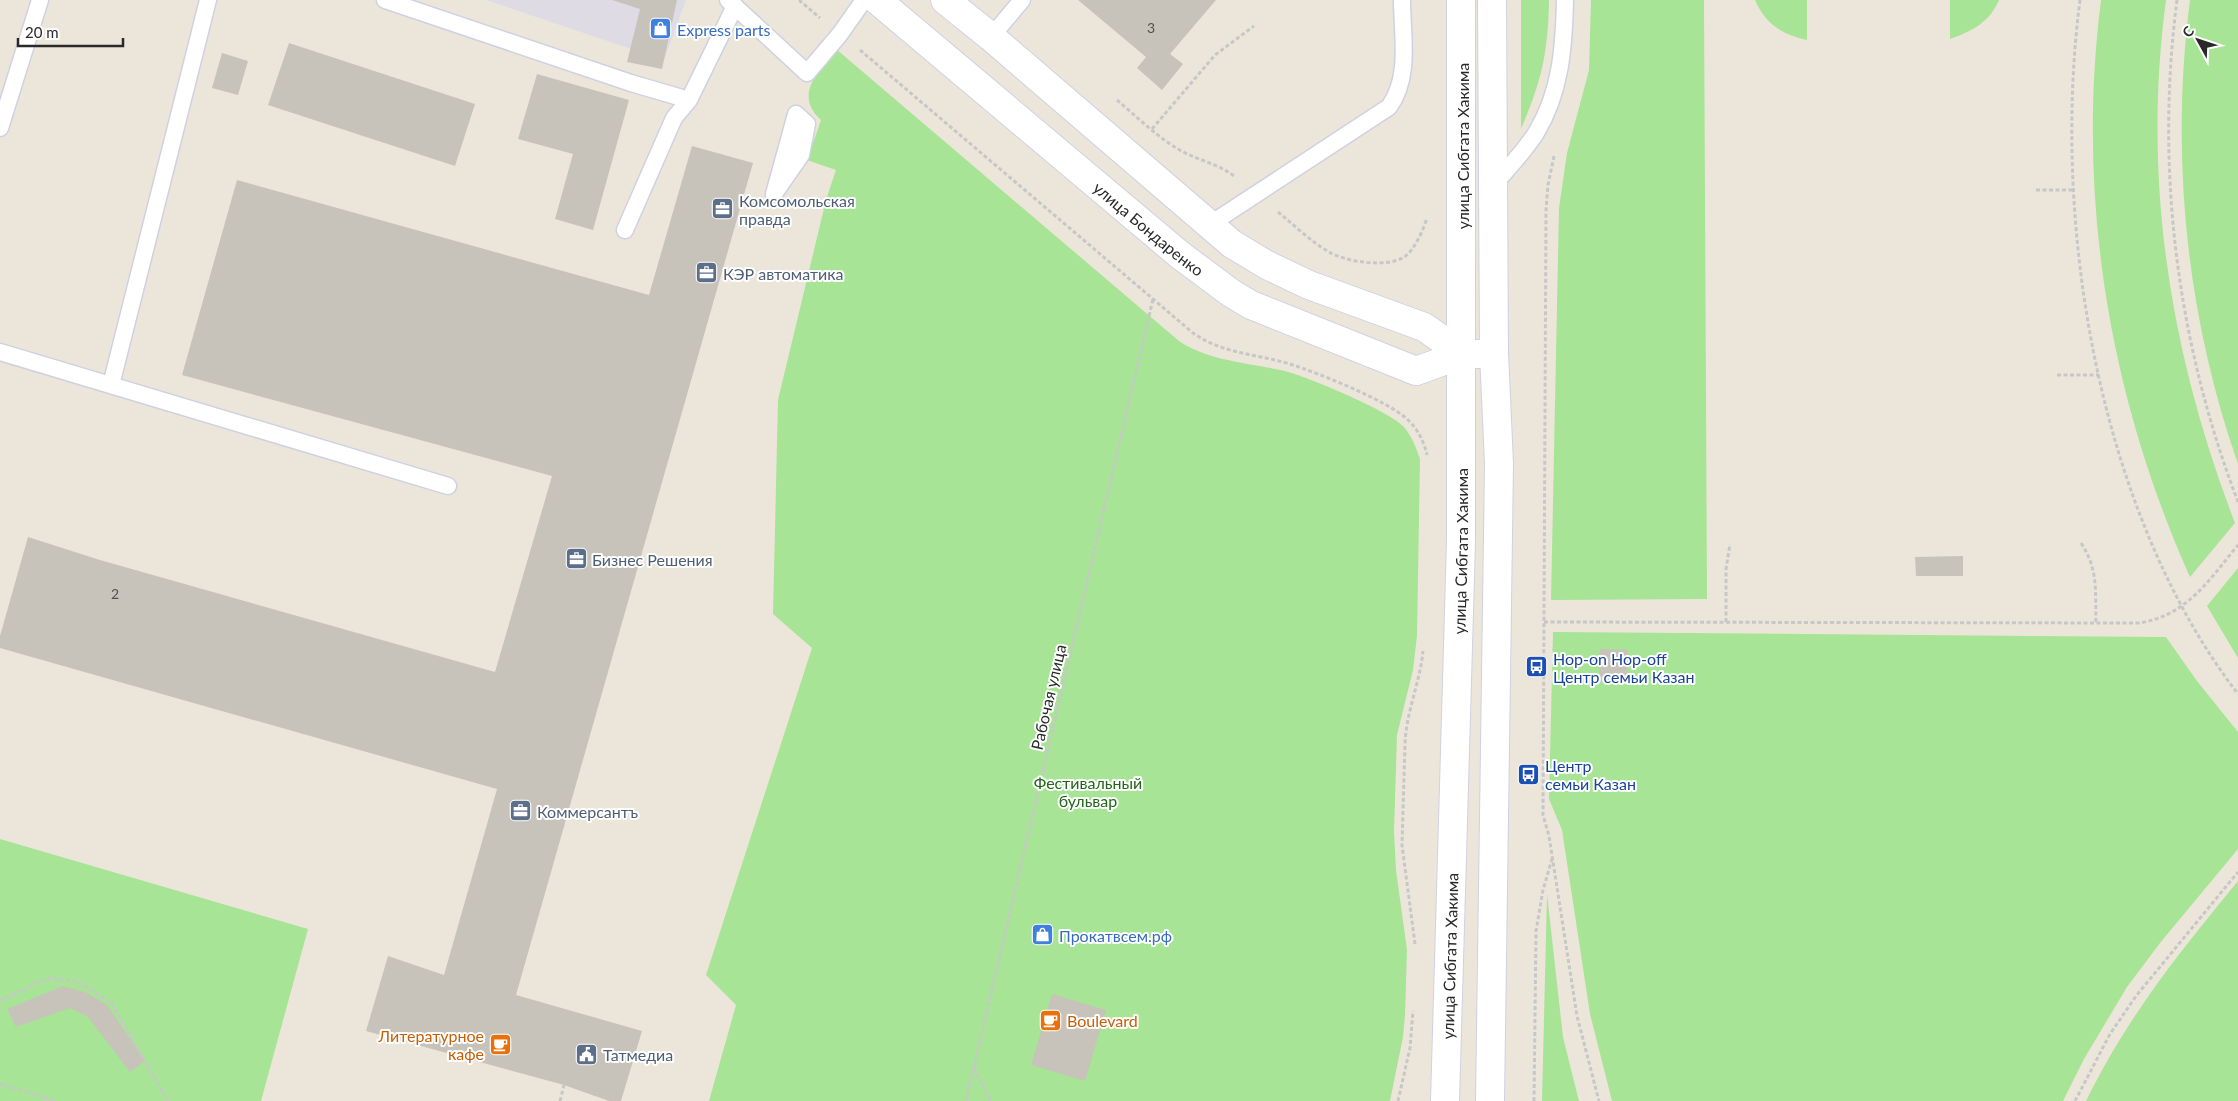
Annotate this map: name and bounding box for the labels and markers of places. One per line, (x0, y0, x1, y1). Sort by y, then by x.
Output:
shop icon: Express parts (649, 17, 673, 41)
place label: Express parts (677, 20, 771, 39)
place label: Комсомольская правда (739, 191, 855, 228)
office icon: Комсомольская правда (711, 197, 735, 221)
office icon: КЭР автоматика (695, 261, 719, 285)
place label: КЭР автоматика (723, 264, 843, 283)
office icon: Бизнес Решения (564, 547, 588, 571)
place label: Бизнес Решения (592, 550, 713, 569)
place label: Hop-on Hop-off Центр семьи Казан (1553, 649, 1695, 686)
bus stop icon: Hop-on Hop-off Центр семьи Казан (1525, 655, 1549, 679)
place label: Центр семьи Казан (1545, 756, 1636, 793)
bus stop icon: Центр семьи Казан (1517, 762, 1541, 786)
office icon: Коммерсантъ (509, 799, 533, 823)
place label: Коммерсантъ (537, 802, 638, 821)
shop icon: Прокатвсем.рф (1031, 923, 1055, 947)
place label: Прокатвсем.рф (1059, 926, 1172, 945)
cafe icon: Boulevard (1039, 1008, 1063, 1032)
place label: Boulevard (1067, 1011, 1138, 1030)
place label: Литературное кафе (378, 1026, 484, 1063)
cafe icon: Литературное кафе (488, 1032, 512, 1056)
public building icon: Татмедиа (575, 1042, 599, 1066)
place label: Татмедиа (603, 1045, 673, 1064)

